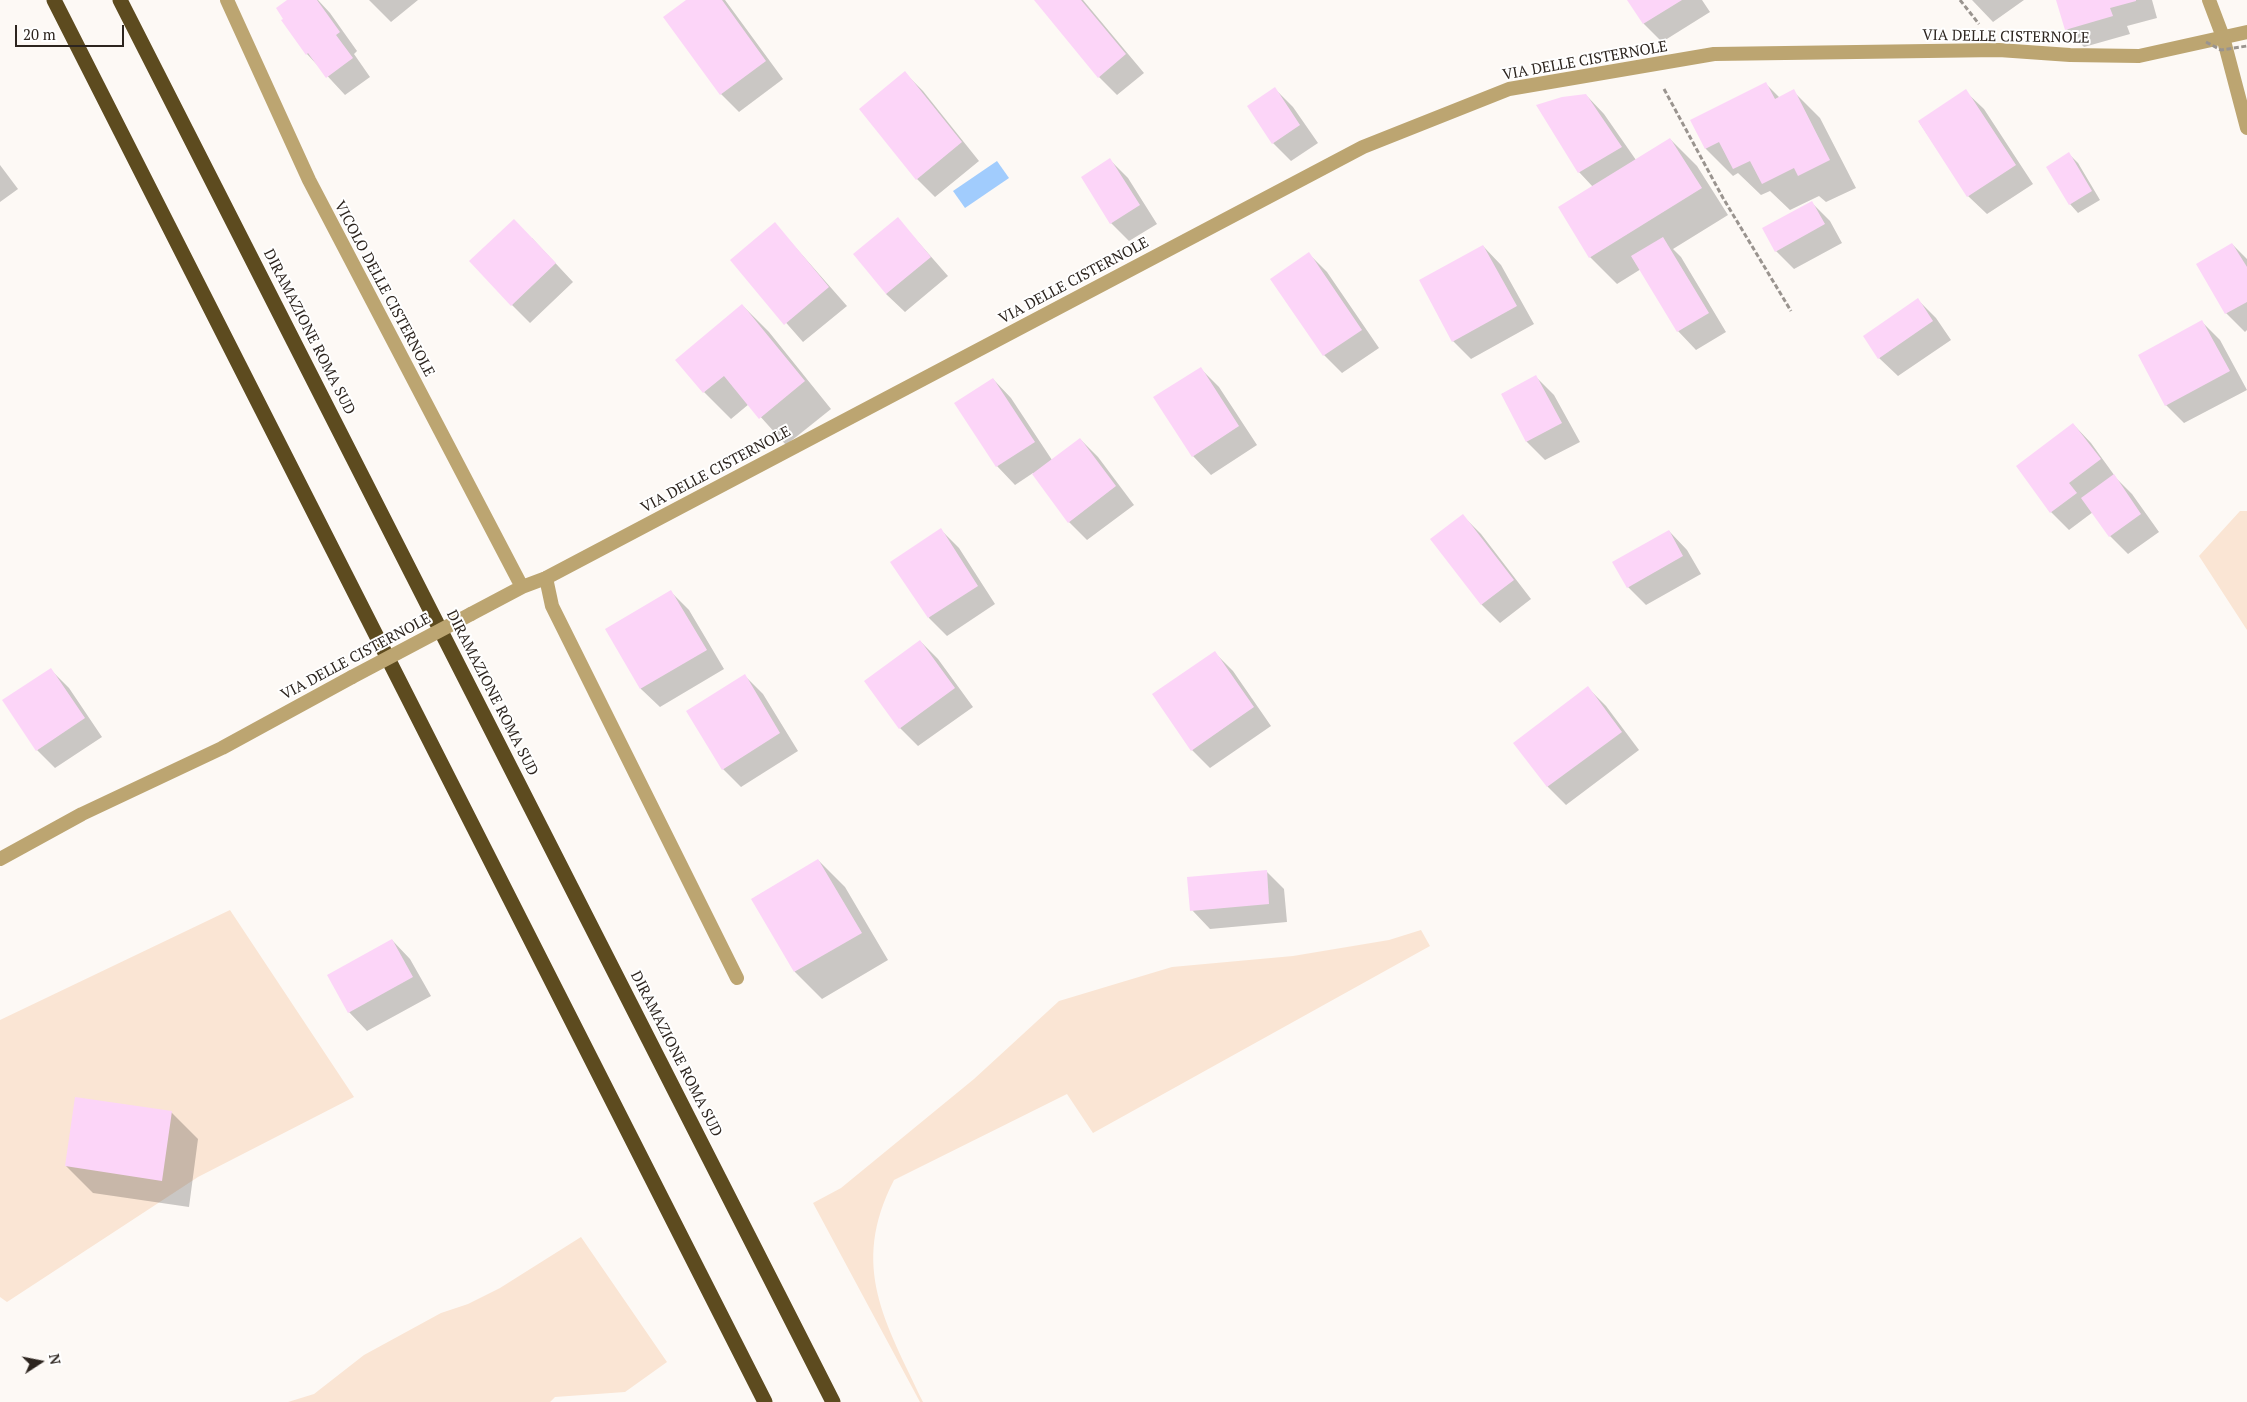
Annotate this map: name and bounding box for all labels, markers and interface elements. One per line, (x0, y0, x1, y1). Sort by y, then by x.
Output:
scale bar (18, 15, 126, 47)
text: 20 m (23, 24, 56, 44)
street label: VIA DELLE CISTERNOLE (1922, 27, 2090, 47)
street label: VIA DELLE CISTERNOLE (1501, 38, 1669, 84)
street label: VICOLO DELLE CISTERNOLE (330, 198, 438, 380)
street label: VIA DELLE CISTERNOLE (996, 234, 1152, 328)
street label: DIRAMAZIONE ROMA SUD (259, 246, 359, 418)
street label: VIA DELLE CISTERNOLE (638, 423, 794, 517)
street label: DIRAMAZIONE ROMA SUD (442, 607, 542, 779)
street label: VIA DELLE CISTERNOLE (278, 610, 434, 704)
street label: DIRAMAZIONE ROMA SUD (626, 968, 726, 1140)
north arrow (15, 1337, 65, 1387)
text: N (45, 1352, 66, 1366)

